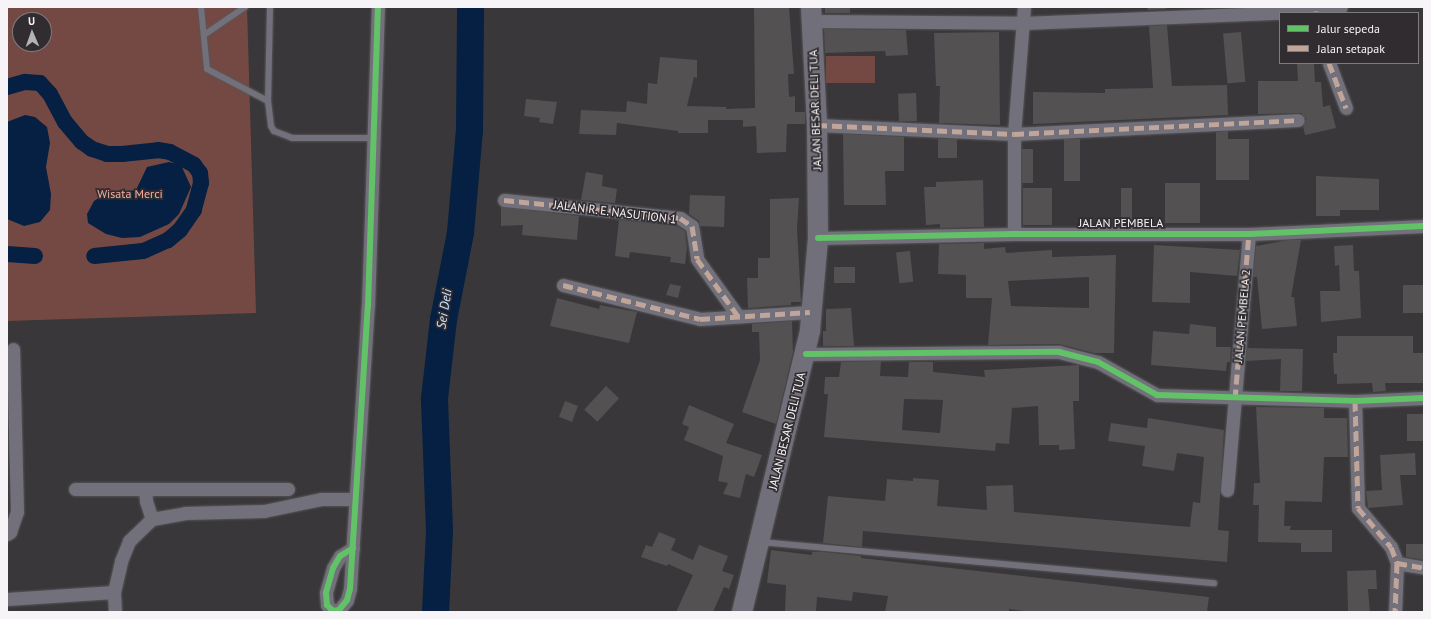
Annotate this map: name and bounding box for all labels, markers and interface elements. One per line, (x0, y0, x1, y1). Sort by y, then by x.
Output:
north arrow (12, 12, 52, 52)
legend (1279, 12, 1419, 64)
text: U (28, 14, 35, 28)
text: Jalur sepeda (1317, 21, 1380, 36)
text: Jalan setapak (1317, 41, 1385, 56)
street label: JALAN BESAR DELI TUA (806, 49, 824, 171)
park label: Wisata Merci (97, 187, 163, 201)
street label: JALAN R. E. NASUTION 1 (552, 197, 678, 227)
street label: JALAN PEMBELA (1079, 216, 1163, 230)
street label: JALAN PEMBELA 2 (1231, 268, 1253, 364)
water label: Sei Deli (434, 288, 456, 330)
street label: JALAN BESAR DELI TUA (765, 371, 809, 491)

